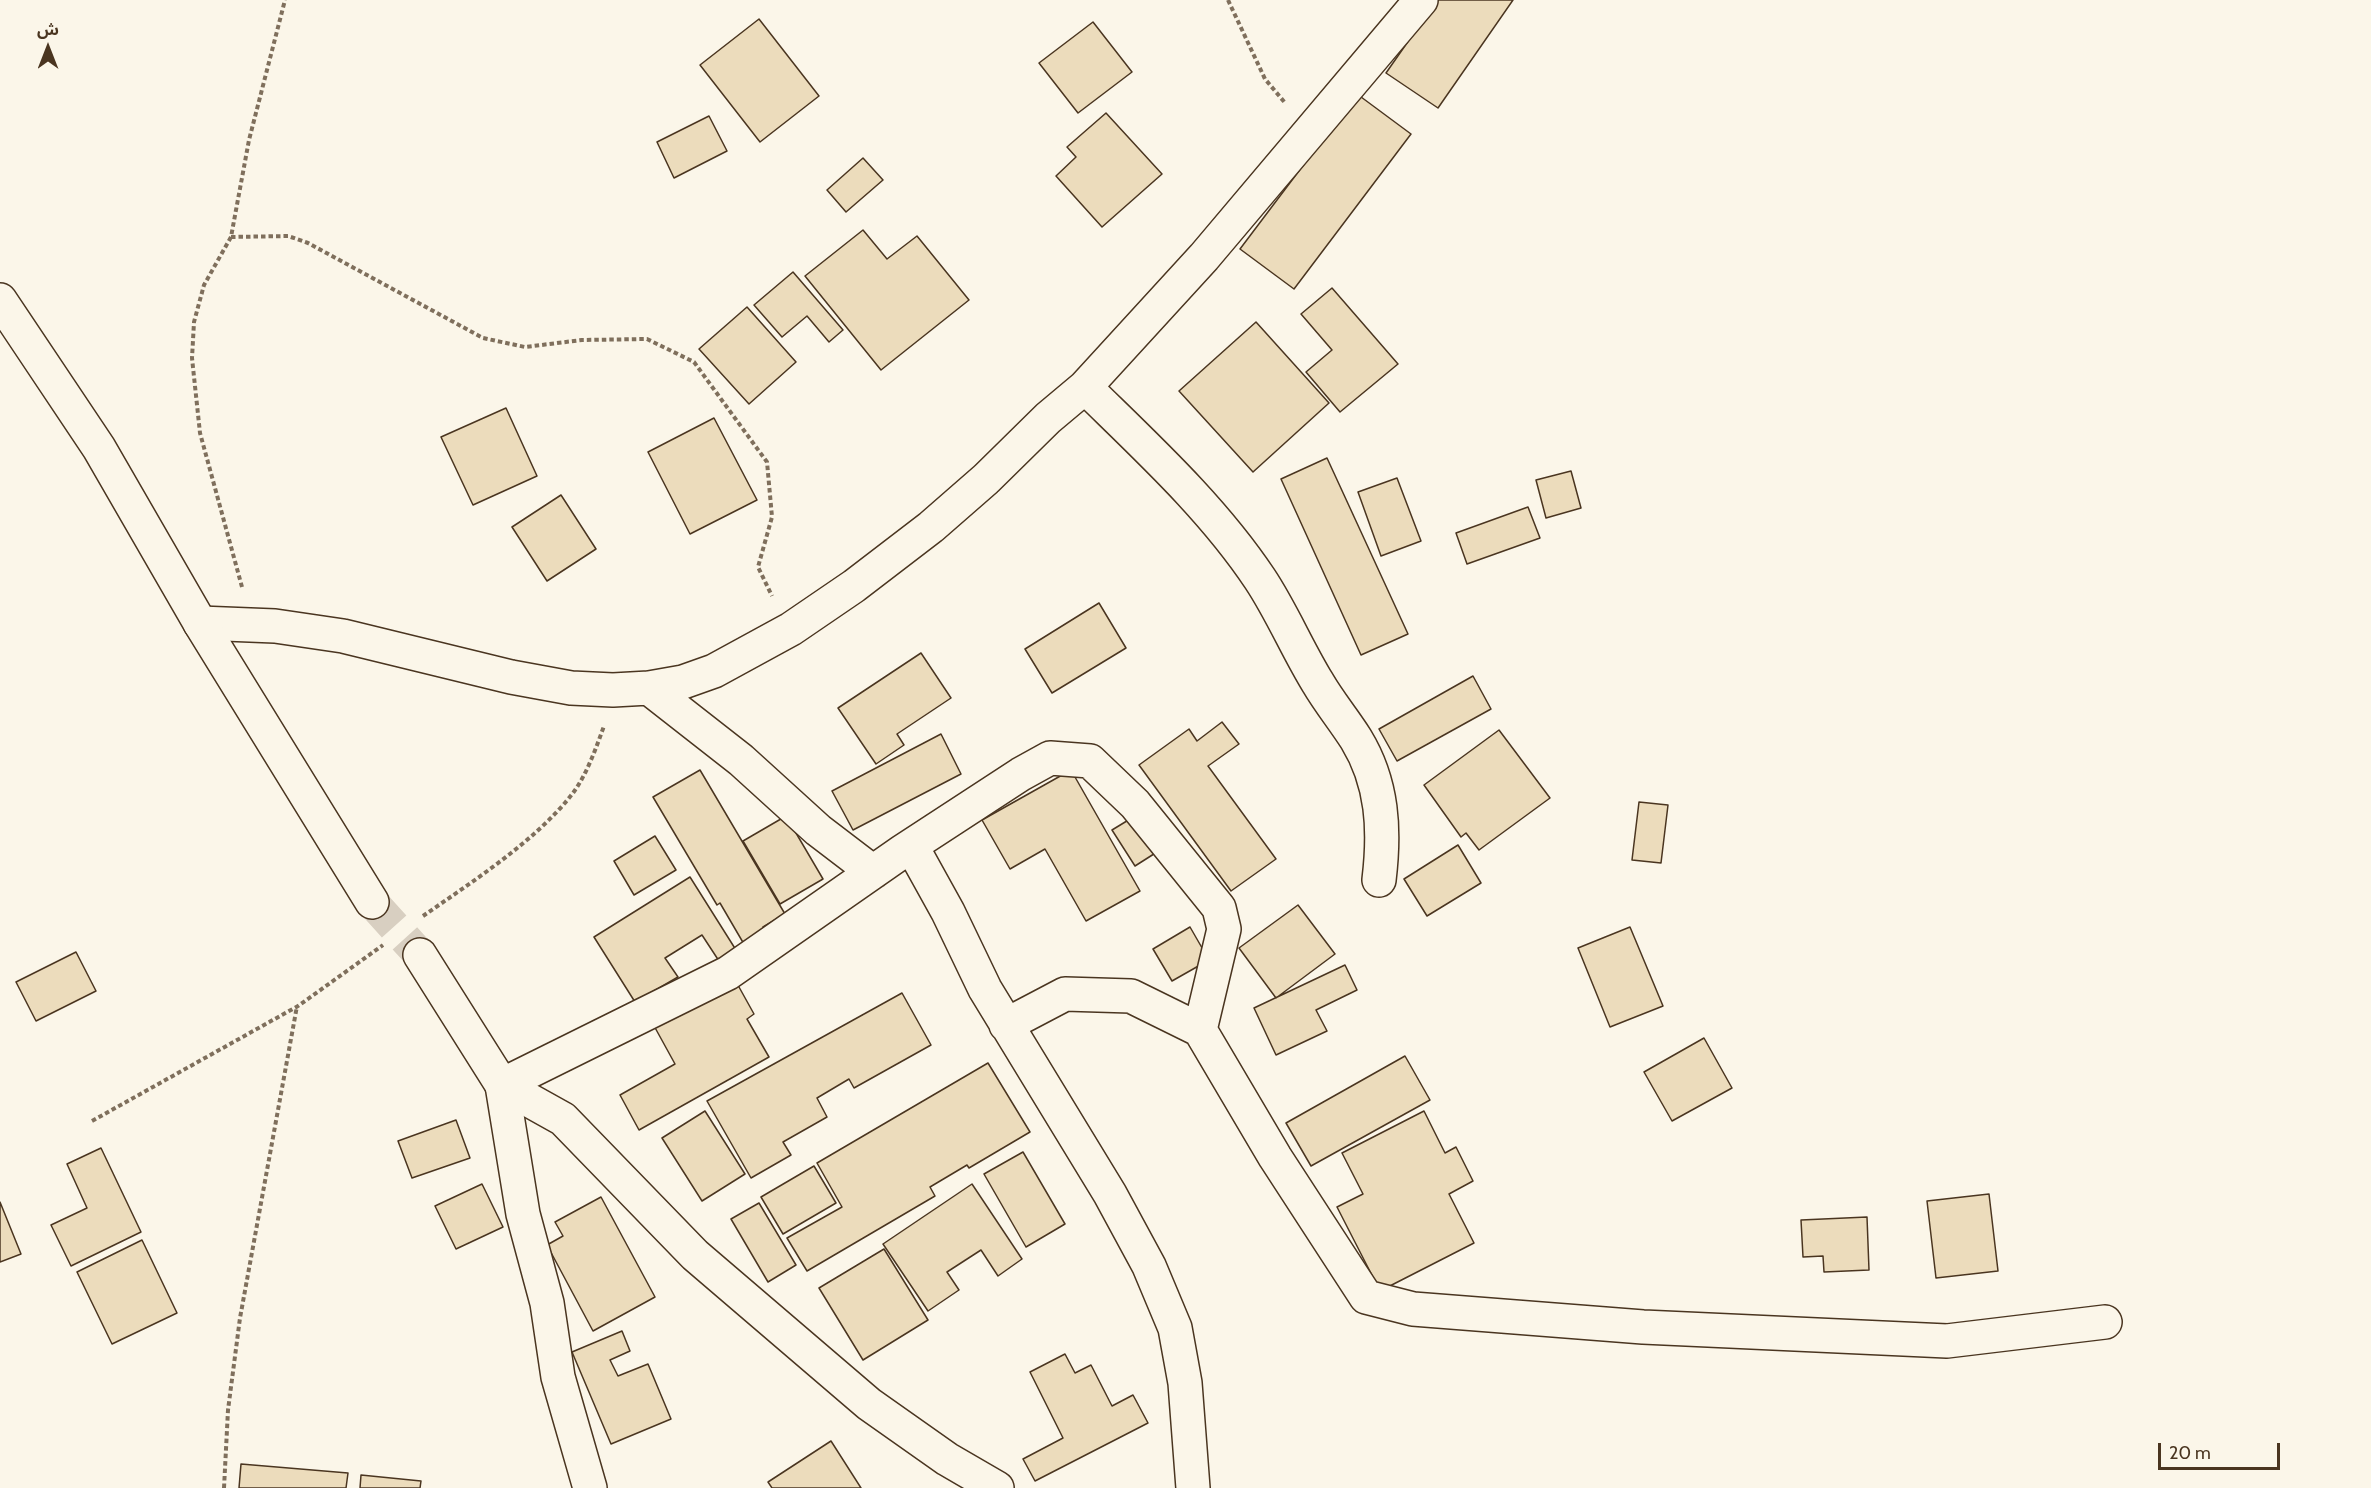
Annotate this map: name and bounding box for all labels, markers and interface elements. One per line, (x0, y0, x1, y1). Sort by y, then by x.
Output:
north arrow (18, 18, 78, 78)
text: ش (37, 20, 59, 39)
scale bar (2161, 1431, 2282, 1469)
text: 20 m (2169, 1442, 2211, 1464)

